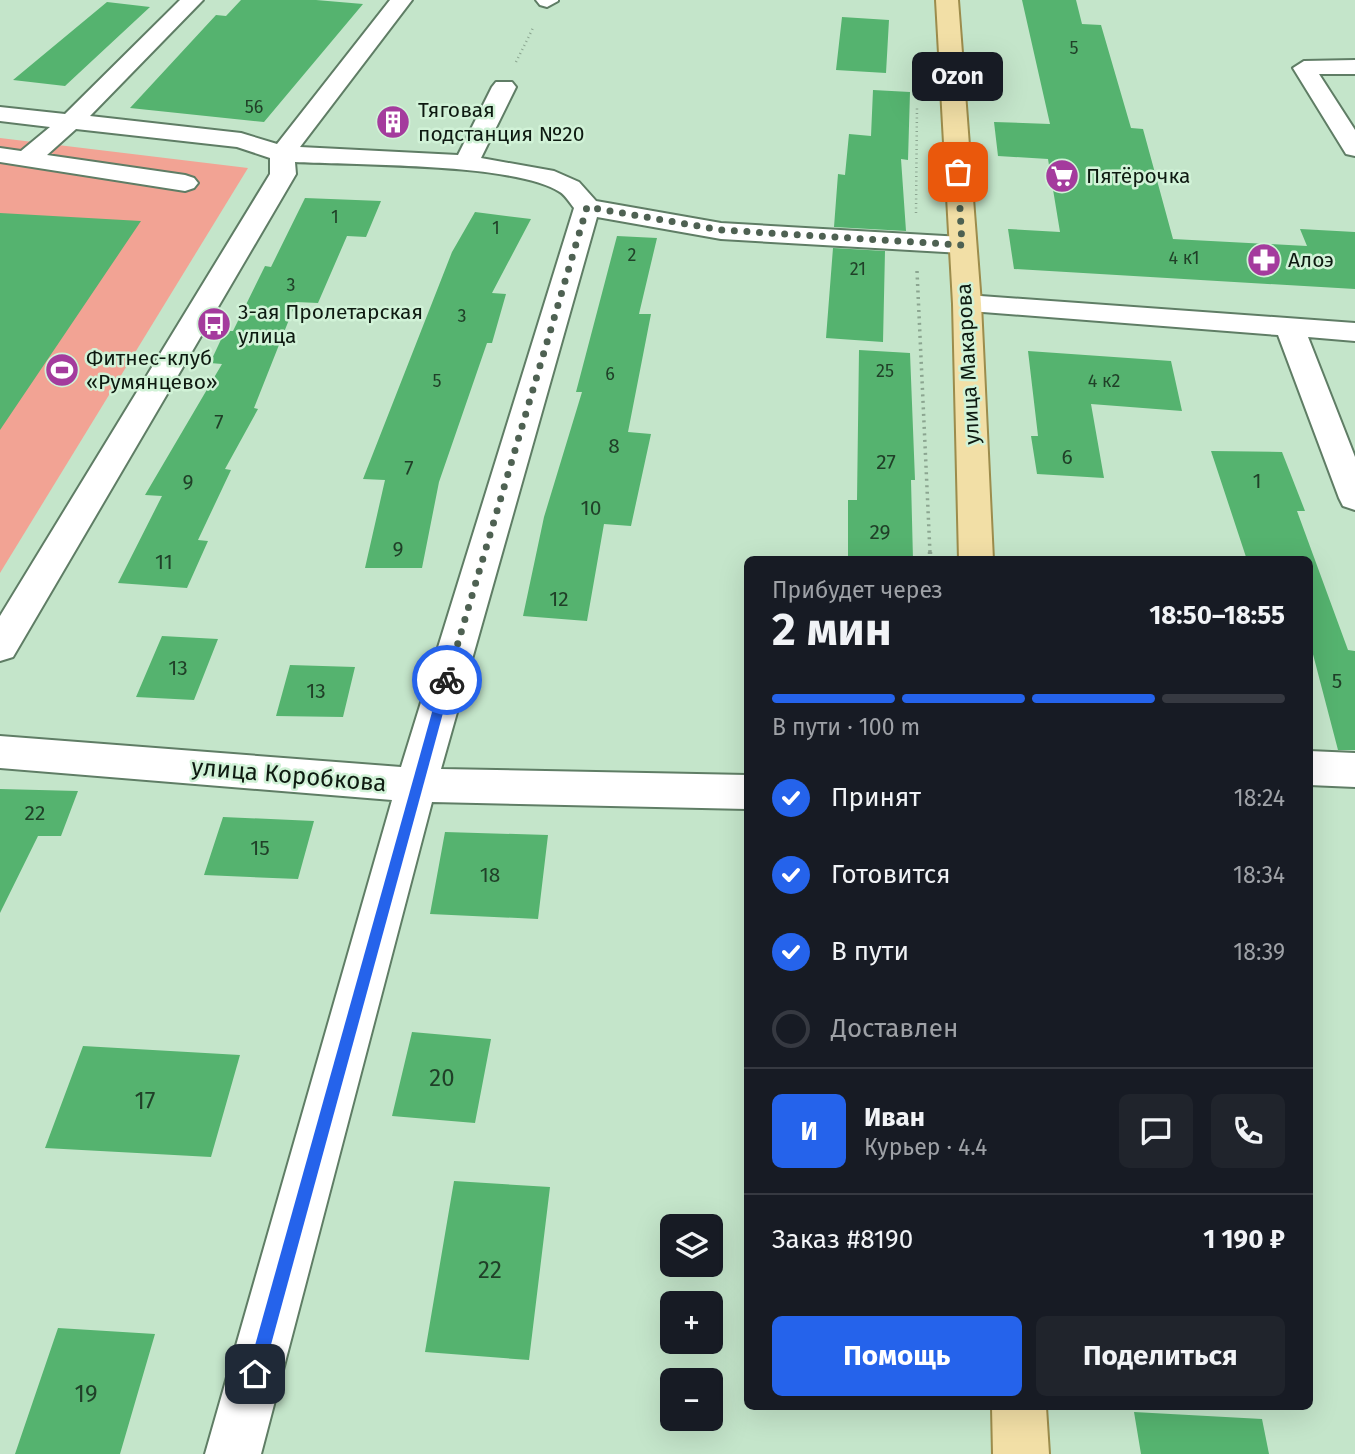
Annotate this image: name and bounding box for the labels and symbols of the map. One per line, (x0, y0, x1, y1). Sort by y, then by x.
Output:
house number: 5 (1069, 37, 1079, 59)
callout: Ozon (912, 53, 1004, 102)
house number: 56 (245, 96, 263, 118)
place label: Тяговая подстанция №20 (418, 97, 584, 147)
building icon: Тяговая подстанция №20 (374, 103, 412, 141)
pin (928, 142, 988, 202)
supermarket icon: Пятёрочка (1043, 157, 1081, 195)
place label: Пятёрочка (1086, 163, 1190, 189)
house number: 1 (331, 206, 339, 228)
house number: 1 (492, 217, 500, 239)
pharmacy icon: Алоэ (1245, 241, 1283, 279)
house number: 2 (628, 244, 637, 266)
house number: 4 к1 (1168, 247, 1200, 269)
place label: Алоэ (1288, 247, 1334, 273)
house number: 21 (850, 258, 866, 280)
house number: 3 (287, 274, 295, 296)
street label: улица Макарова (951, 283, 985, 445)
place label: 3-ая Пролетарская улица (238, 299, 423, 349)
bus stop icon: 3-ая Пролетарская улица (195, 305, 233, 343)
house number: 3 (458, 305, 466, 327)
place label: Фитнес-клуб «Румянцево» (86, 345, 218, 395)
sports icon: Фитнес-клуб «Румянцево» (43, 351, 81, 389)
house number: 25 (876, 360, 894, 382)
house number: 6 (605, 363, 615, 385)
house number: 5 (432, 370, 442, 392)
house number: 4 к2 (1088, 370, 1120, 392)
house number: 7 (214, 409, 224, 435)
house number: 8 (608, 433, 620, 459)
house number: 6 (1061, 444, 1073, 470)
house number: 27 (876, 449, 896, 475)
house number: 7 (404, 455, 414, 481)
house number: 1 (1252, 468, 1262, 494)
house number: 9 (182, 469, 194, 495)
house number: 10 (581, 495, 601, 521)
house number: 29 (869, 519, 891, 545)
house number: 9 (392, 536, 404, 562)
house number: 11 (155, 549, 173, 575)
house number: 12 (549, 586, 569, 612)
courier (412, 645, 482, 715)
house number: 13 (168, 655, 188, 681)
house number: 5 (1332, 668, 1342, 694)
house number: 13 (306, 678, 326, 704)
street label: улица Коробкова (190, 753, 388, 797)
house number: 22 (25, 800, 45, 826)
house number: 15 (250, 835, 270, 861)
house number: 18 (480, 862, 500, 888)
house number: 20 (429, 1064, 455, 1092)
house number: 17 (134, 1087, 156, 1115)
house number: 22 (478, 1256, 502, 1284)
pin (225, 1344, 285, 1404)
house number: 19 (75, 1380, 98, 1408)

